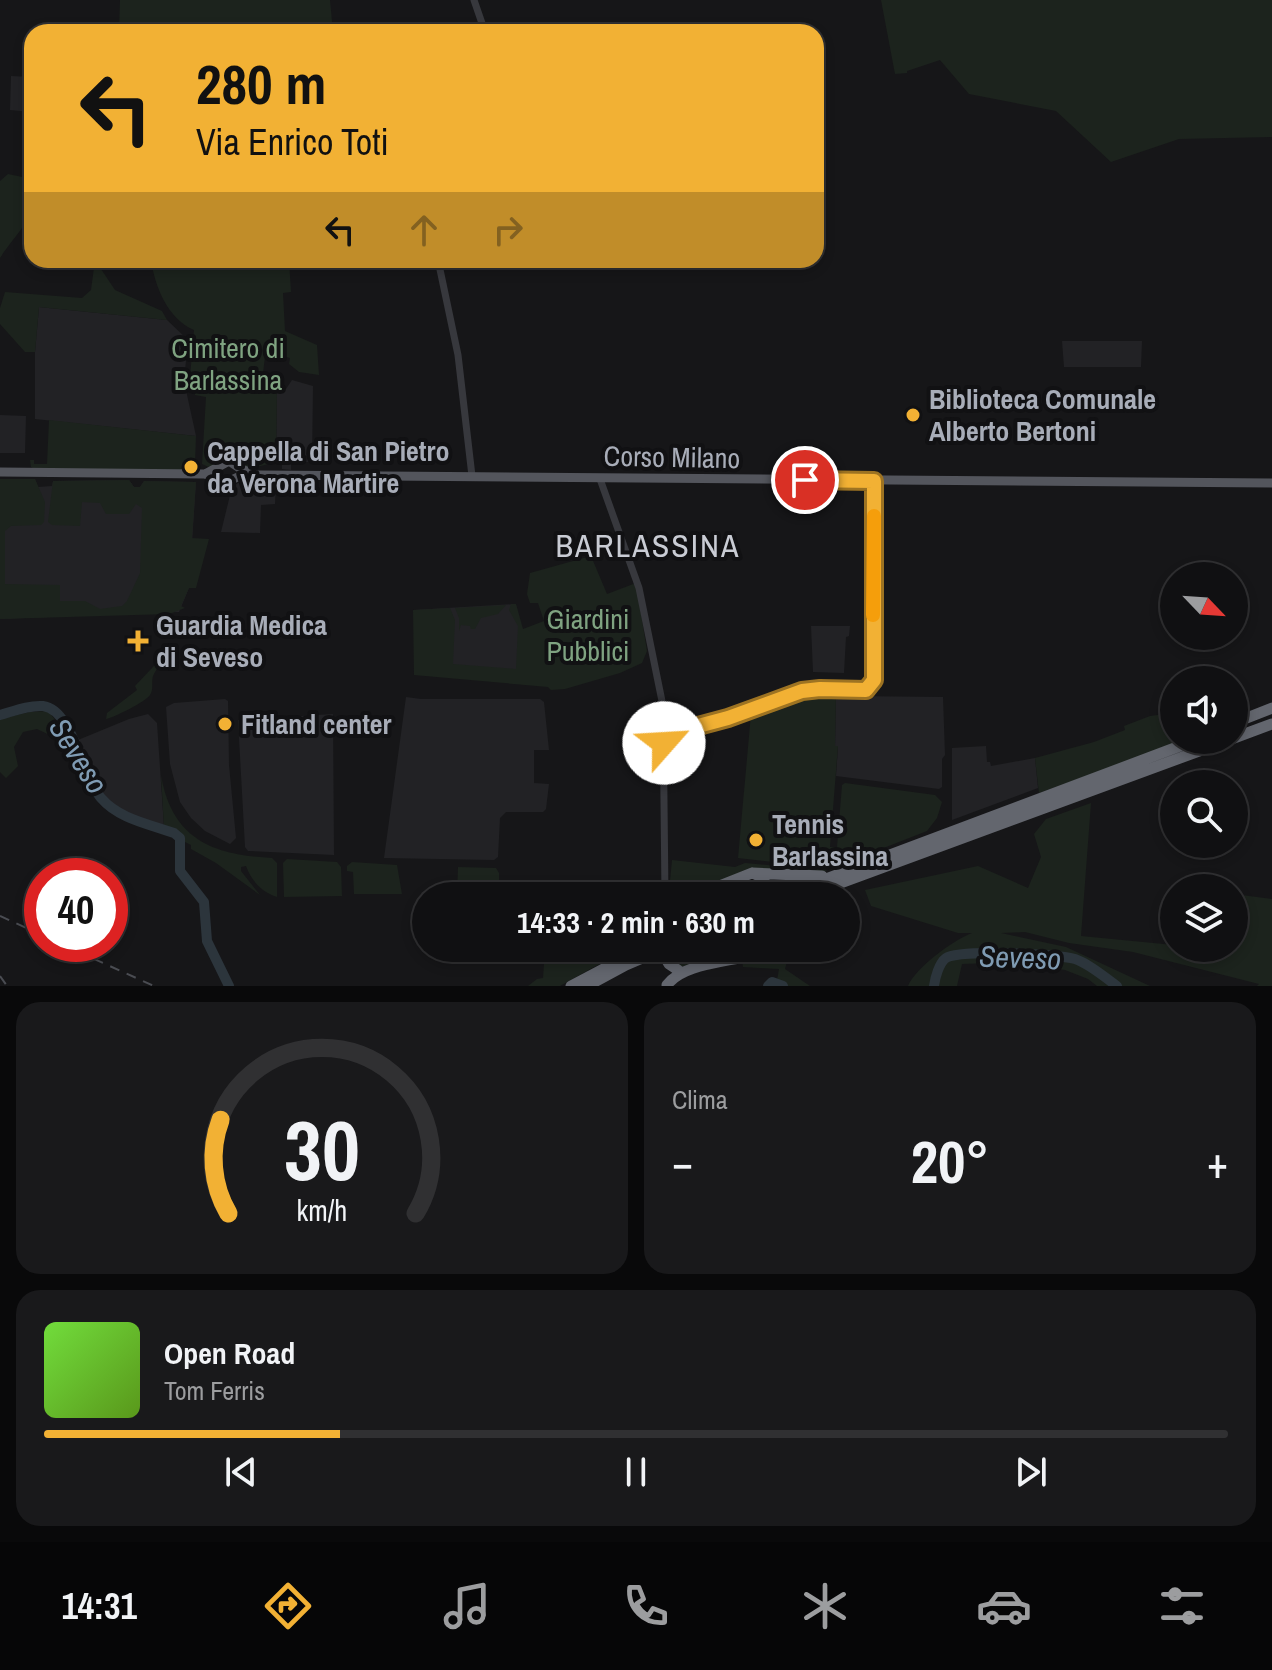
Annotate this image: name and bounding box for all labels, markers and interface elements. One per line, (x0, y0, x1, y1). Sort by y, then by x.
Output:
text: 280 m (196, 46, 326, 121)
icon: left (64, 56, 168, 160)
text: Via Enrico Toti (196, 118, 389, 166)
icon: left (318, 208, 362, 252)
icon: ahead (402, 208, 446, 252)
icon: right (486, 208, 530, 252)
park label: Cimitero di Barlassina (171, 329, 285, 399)
place label: Biblioteca Comunale Alberto Bertoni (929, 380, 1156, 450)
marker: Biblioteca Comunale Alberto Bertoni (904, 406, 922, 424)
place label: Cappella di San Pietro da Verona Martire (207, 432, 449, 502)
street label: Corso Milano (603, 437, 741, 477)
pin (771, 446, 839, 514)
marker: Cappella di San Pietro da Verona Martire (182, 458, 200, 476)
icon: arrive (783, 458, 827, 502)
district label: BARLASSINA (556, 524, 740, 567)
north arrow (1160, 562, 1248, 650)
map controls (1160, 562, 1248, 962)
park label: Giardini Pubblici (547, 600, 629, 670)
place label: Guardia Medica di Seveso (156, 606, 327, 676)
marker: Guardia Medica di Seveso (127, 630, 149, 652)
button: sound (1160, 666, 1248, 754)
position arrow (622, 701, 706, 785)
place label: Fitland center (241, 705, 392, 743)
water label: Seveso (40, 710, 118, 801)
marker: Fitland center (216, 715, 234, 733)
button: search (1160, 770, 1248, 858)
place label: Tennis Barlassina (772, 805, 888, 875)
marker: Tennis Barlassina (747, 831, 765, 849)
speed limit sign: 40 (24, 858, 128, 962)
button: layers (1160, 874, 1248, 962)
text: 14:33 · 2 min · 630 m (517, 902, 755, 942)
water label: Seveso (978, 936, 1062, 978)
text: Clima (672, 1082, 728, 1117)
text: 30 (284, 1094, 360, 1206)
text: 20° (911, 1121, 989, 1202)
text: − (672, 1132, 693, 1192)
text: + (1207, 1132, 1228, 1192)
text: km/h (297, 1191, 347, 1230)
text: Open Road (164, 1333, 295, 1373)
text: Tom Ferris (164, 1373, 265, 1408)
icon: previous (219, 1450, 263, 1494)
icon: pause (614, 1450, 658, 1494)
icon: next (1009, 1450, 1053, 1494)
icon: directions (260, 1578, 316, 1634)
icon: music (439, 1578, 495, 1634)
icon: phone (618, 1578, 674, 1634)
icon: climate (797, 1578, 853, 1634)
icon: car (976, 1578, 1032, 1634)
icon: filters (1154, 1578, 1210, 1634)
text: 14:31 (61, 1582, 137, 1630)

